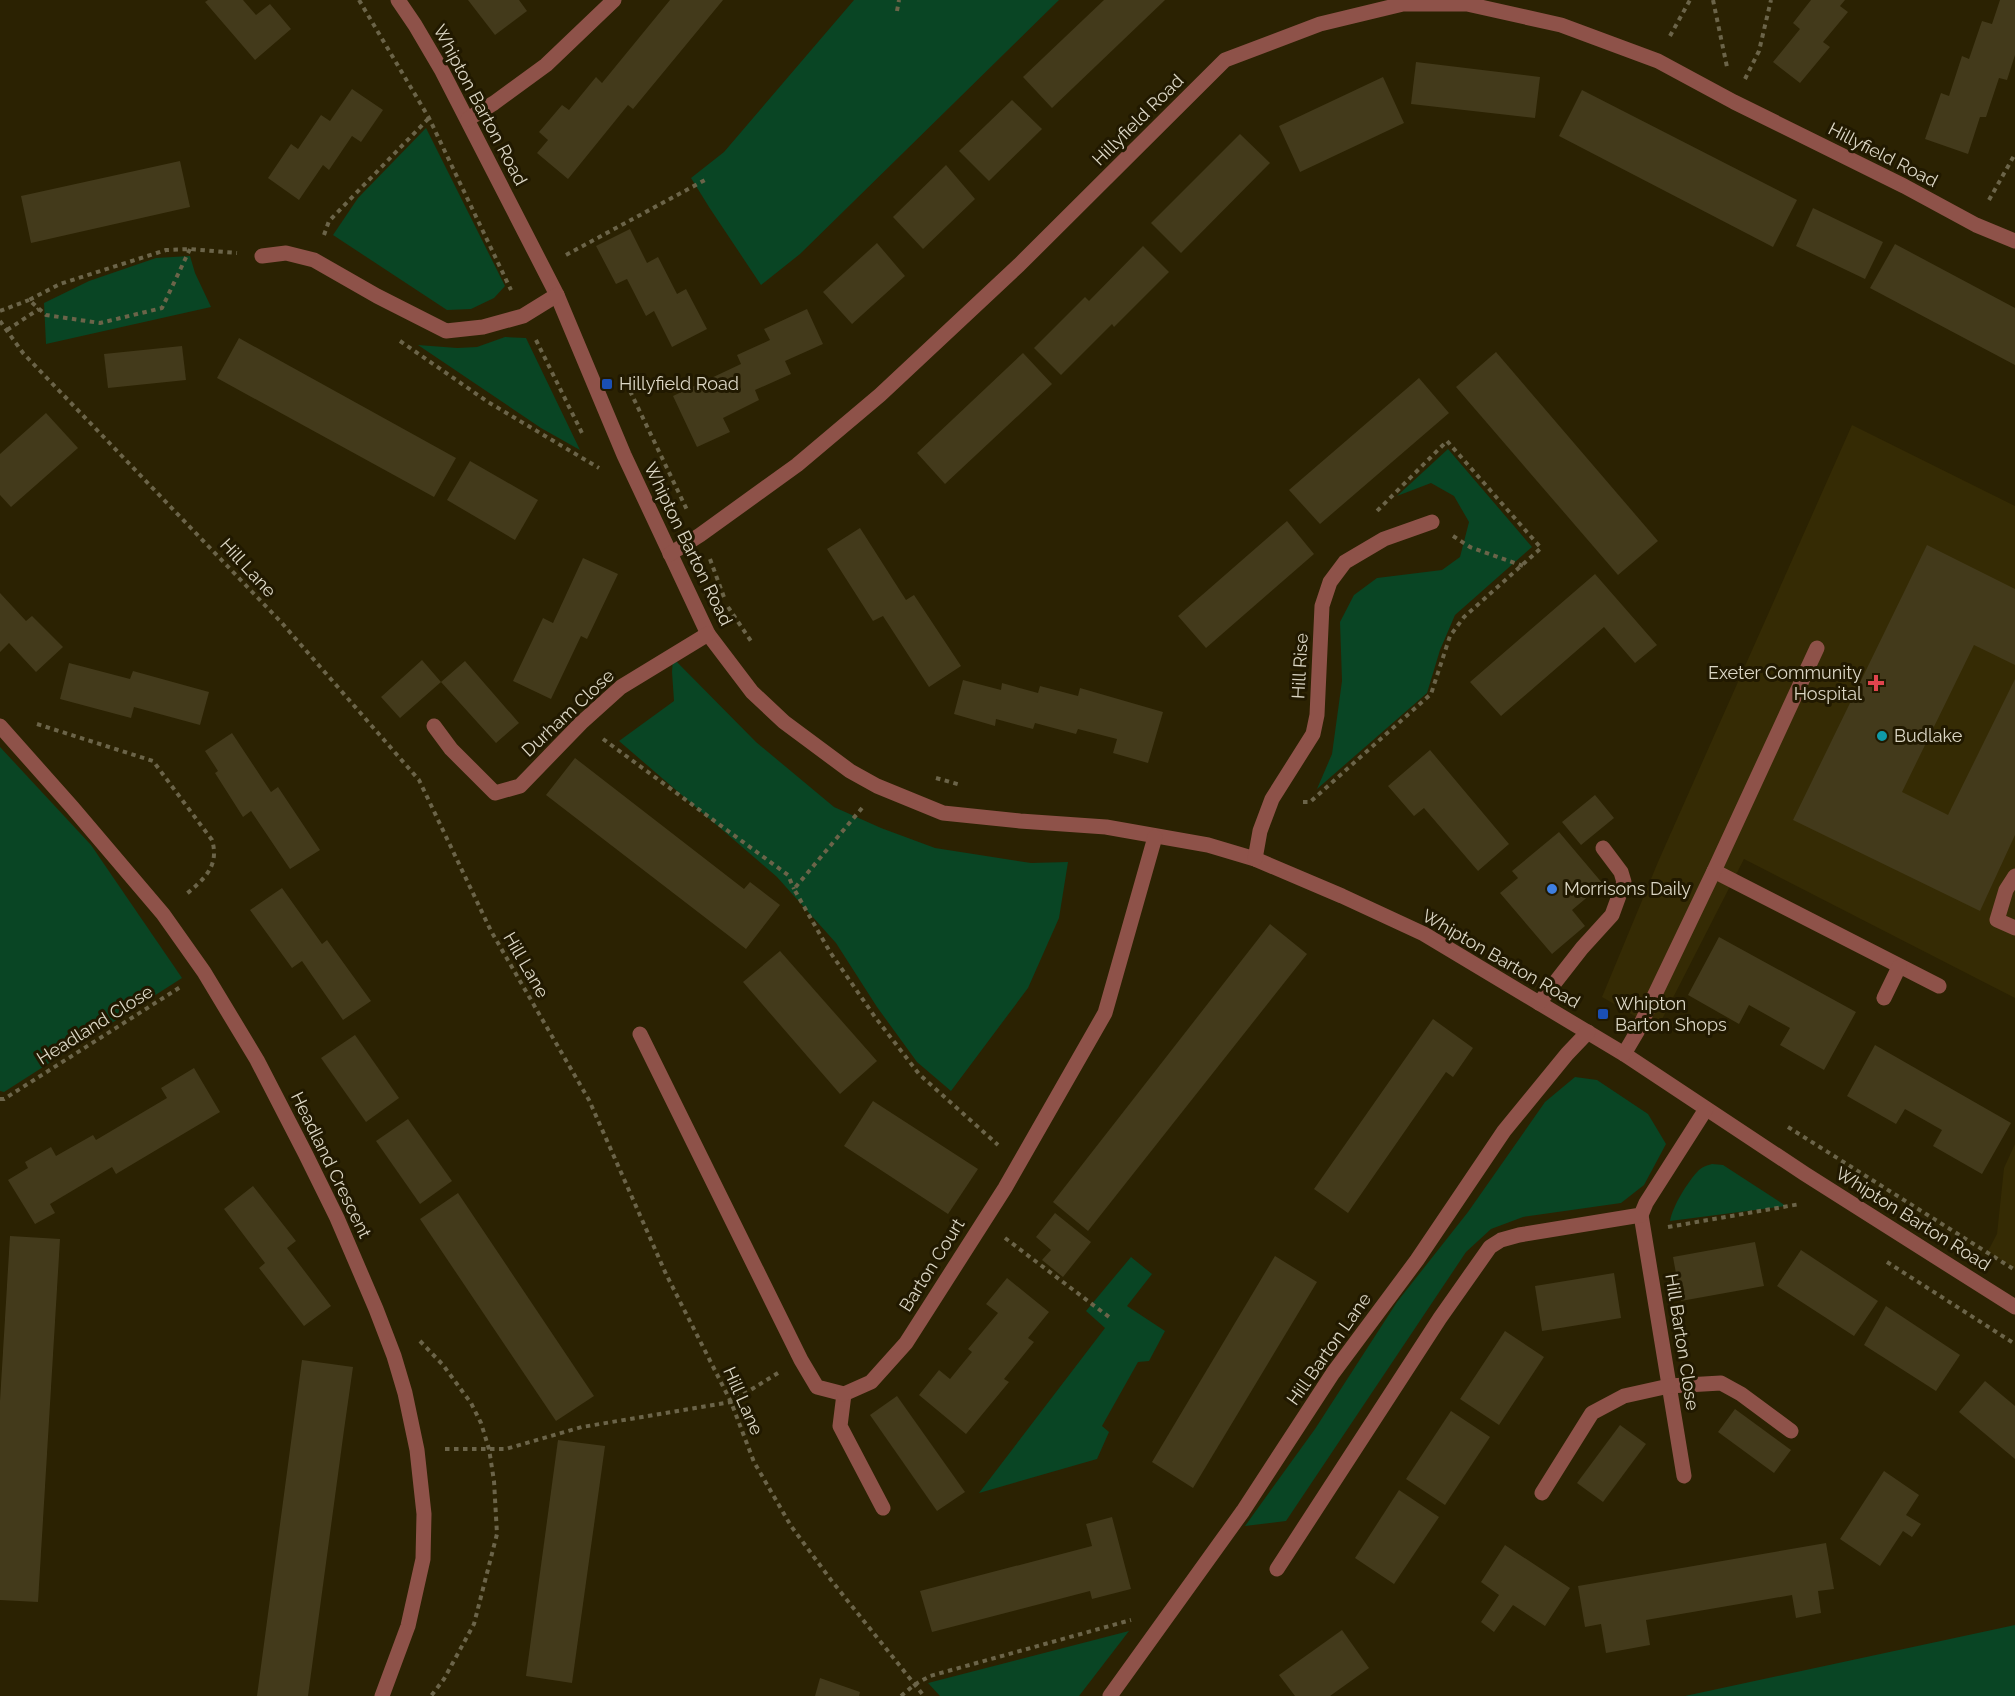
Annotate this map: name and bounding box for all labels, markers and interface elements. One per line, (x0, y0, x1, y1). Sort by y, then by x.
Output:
street label: Whipton Barton Road (429, 21, 532, 189)
street label: Hillyfield Road (1088, 70, 1187, 169)
street label: Hillyfield Road (1825, 118, 1941, 191)
place label: Hillyfield Road (619, 373, 739, 394)
marker: Hillyfield Road (600, 377, 614, 391)
street label: Whipton Barton Road (640, 459, 737, 629)
street label: Hill Lane (216, 534, 281, 602)
street label: Hill Rise (1287, 632, 1312, 699)
place label: Exeter Community Hospital (1708, 662, 1862, 704)
street label: Durham Close (517, 664, 618, 761)
marker: Exeter Community Hospital (1867, 674, 1885, 692)
place label: Budlake (1894, 725, 1963, 746)
marker: Budlake (1875, 729, 1889, 743)
place label: Morrisons Daily (1564, 878, 1691, 899)
marker: Morrisons Daily (1545, 882, 1559, 896)
street label: Whipton Barton Road (1419, 905, 1584, 1012)
street label: Hill Lane (499, 928, 554, 1002)
street label: Headland Close (33, 980, 157, 1069)
place label: Whipton Barton Shops (1615, 993, 1727, 1035)
marker: Whipton Barton Shops (1596, 1007, 1610, 1021)
street label: Headland Crescent (287, 1088, 376, 1241)
street label: Whipton Barton Road (1832, 1162, 1995, 1275)
street label: Barton Court (895, 1214, 969, 1315)
street label: Hill Barton Close (1661, 1272, 1704, 1412)
street label: Hill Barton Lane (1282, 1288, 1375, 1409)
street label: Hill Lane (719, 1363, 768, 1439)

